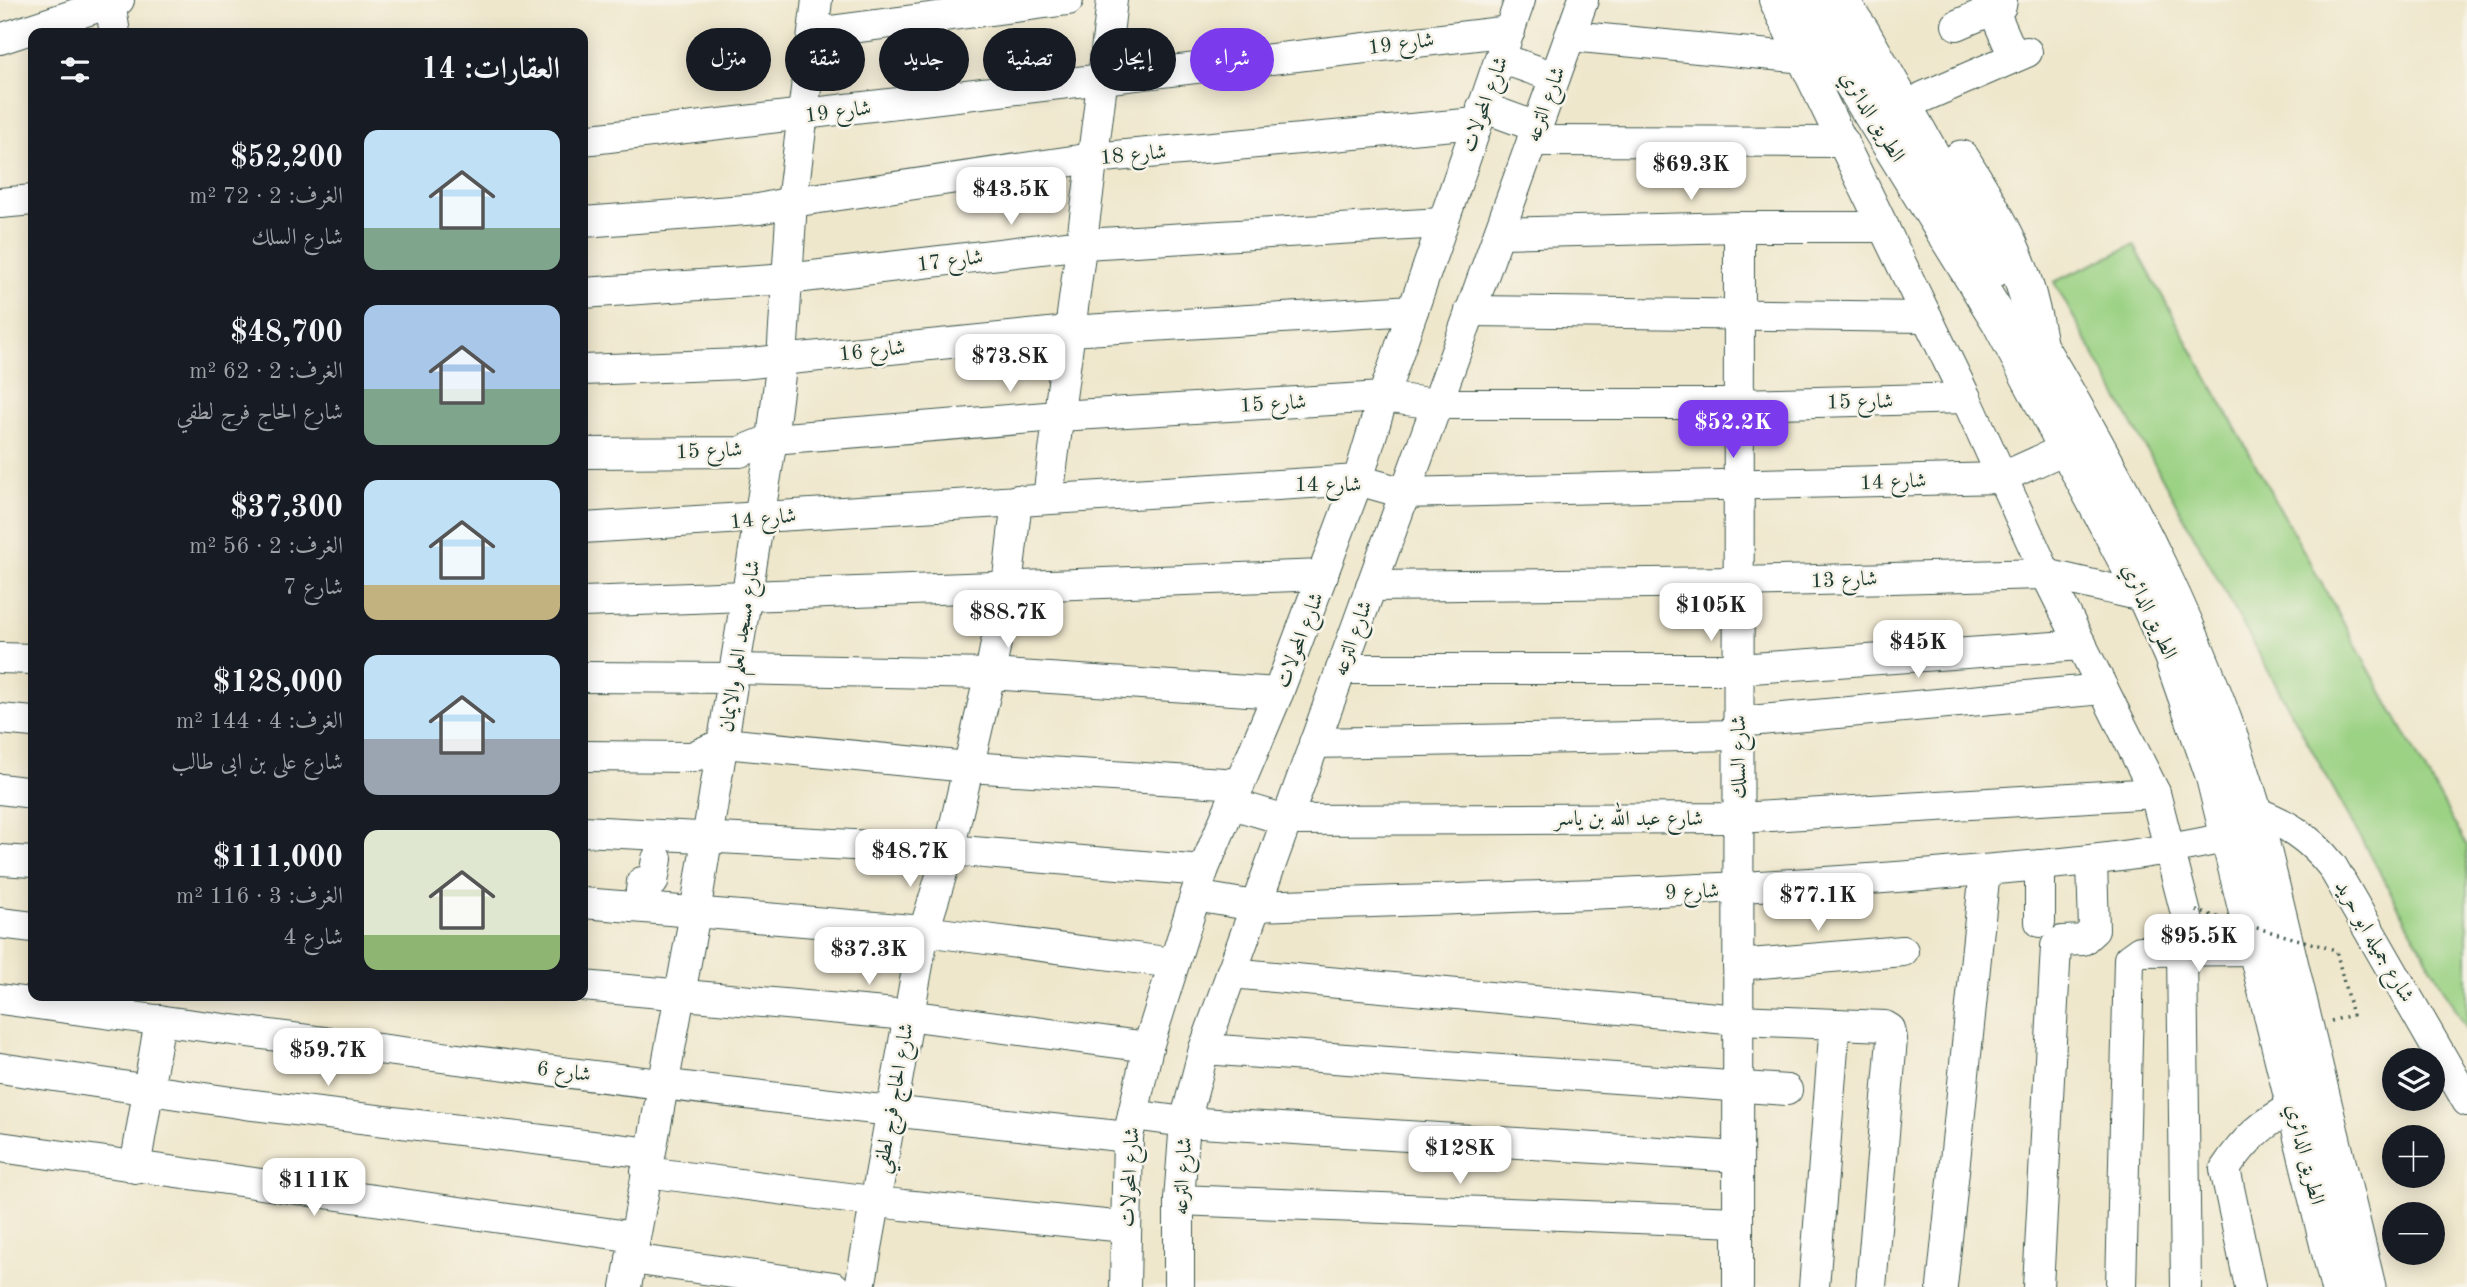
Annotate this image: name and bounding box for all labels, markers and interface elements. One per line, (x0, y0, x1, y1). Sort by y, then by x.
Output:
chip: منزل (686, 28, 771, 91)
chip: شقة (785, 28, 865, 91)
chip: جديد (879, 28, 969, 91)
chip: تصفية (983, 28, 1076, 91)
chip: إيجار (1090, 28, 1176, 91)
chip: شراء (1190, 28, 1274, 91)
street label: شارع 19 (1367, 30, 1436, 65)
icon: filters (56, 51, 94, 89)
street label: شارع المحولات (1458, 54, 1518, 157)
text: العقارات: 14 (421, 55, 560, 85)
street label: شارع الترعه (1523, 64, 1575, 147)
street label: الطريق الدائري (1832, 68, 1908, 168)
street label: شارع 19 (804, 98, 873, 133)
street label: شارع 18 (1099, 142, 1168, 175)
pin: $69.3K (1634, 142, 1748, 202)
text: $52,200 (230, 143, 343, 173)
text: $69.3K (1652, 153, 1730, 176)
icon: home (420, 158, 504, 242)
pin: $43.5K (954, 168, 1068, 227)
text: $43.5K (972, 178, 1050, 201)
text: الغرف: 2 · 72 m² (189, 185, 343, 208)
text: شارع السلك (251, 226, 343, 249)
street label: شارع 17 (916, 247, 985, 282)
text: $48,700 (230, 318, 343, 348)
icon: home (420, 333, 504, 417)
pin: $73.8K (953, 334, 1067, 394)
street label: شارع 16 (838, 338, 907, 371)
text: $73.8K (971, 345, 1049, 368)
text: الغرف: 2 · 62 m² (189, 360, 343, 383)
street label: شارع 15 (1826, 391, 1894, 420)
street label: شارع 15 (1239, 392, 1307, 423)
pin: $52.2K (1676, 400, 1790, 460)
text: شارع الحاج فرج لطفي (176, 401, 343, 424)
text: $52.2K (1694, 411, 1772, 434)
street label: شارع 15 (675, 440, 743, 469)
street label: شارع 14 (1859, 471, 1927, 500)
street label: شارع 14 (1295, 475, 1361, 502)
text: $37,300 (230, 493, 343, 523)
street label: شارع 14 (729, 506, 798, 539)
icon: home (420, 508, 504, 592)
text: الغرف: 2 · 56 m² (189, 535, 343, 558)
street label: شارع مسجد العلم والايمان (716, 559, 773, 735)
street label: الطريق الدائري (2114, 561, 2180, 664)
street label: شارع 13 (1810, 569, 1878, 598)
text: شارع 7 (283, 576, 343, 599)
pin: $105K (1662, 584, 1760, 643)
pin: $88.7K (951, 590, 1065, 650)
street label: شارع المحولات (1273, 590, 1334, 693)
text: $105K (1675, 594, 1747, 617)
street label: شارع الترعه (1330, 598, 1382, 681)
text: $88.7K (969, 601, 1047, 624)
pin: $45K (1877, 620, 1959, 680)
text: $45K (1889, 631, 1947, 654)
text: $128,000 (213, 668, 343, 698)
icon: home (420, 683, 504, 767)
text: الغرف: 4 · 144 m² (176, 710, 343, 733)
street label: شارع السلك (1729, 715, 1756, 799)
text: شارع على بن ابى طالب (171, 751, 343, 774)
street label: شارع عبد الله بن ياسر (1553, 801, 1703, 836)
pin: $48.7K (853, 830, 967, 889)
text: $48.7K (871, 840, 949, 863)
text: $111,000 (213, 843, 343, 873)
icon: home (420, 858, 504, 942)
pin: $77.1K (1761, 874, 1875, 933)
street label: شارع جميله ابو حريد (2325, 877, 2417, 1009)
street label: شارع 9 (1664, 881, 1720, 910)
text: $77.1K (1779, 884, 1857, 907)
text: الغرف: 3 · 116 m² (176, 885, 343, 908)
pin: $95.5K (2142, 914, 2256, 974)
text: $95.5K (2160, 925, 2238, 948)
text: شارع 4 (283, 926, 343, 949)
pin: $37.3K (812, 928, 926, 987)
text: $37.3K (830, 938, 908, 961)
street label: شارع الحاج فرج لطفي (871, 1022, 926, 1176)
pin: $59.7K (271, 1028, 385, 1088)
text: $59.7K (289, 1039, 367, 1062)
map controls (2382, 1048, 2445, 1265)
button: layers (2382, 1048, 2445, 1111)
street label: شارع 6 (535, 1059, 592, 1092)
street label: الطريق الدائري (2278, 1102, 2327, 1208)
button: + (2382, 1125, 2445, 1188)
street label: شارع المحولات (1117, 1126, 1150, 1228)
pin: $128K (1411, 1126, 1509, 1186)
street label: شارع الترعه (1171, 1136, 1202, 1216)
text: $128K (1424, 1137, 1496, 1160)
pin: $111K (265, 1158, 363, 1218)
text: $111K (278, 1169, 350, 1192)
button: − (2382, 1202, 2445, 1265)

